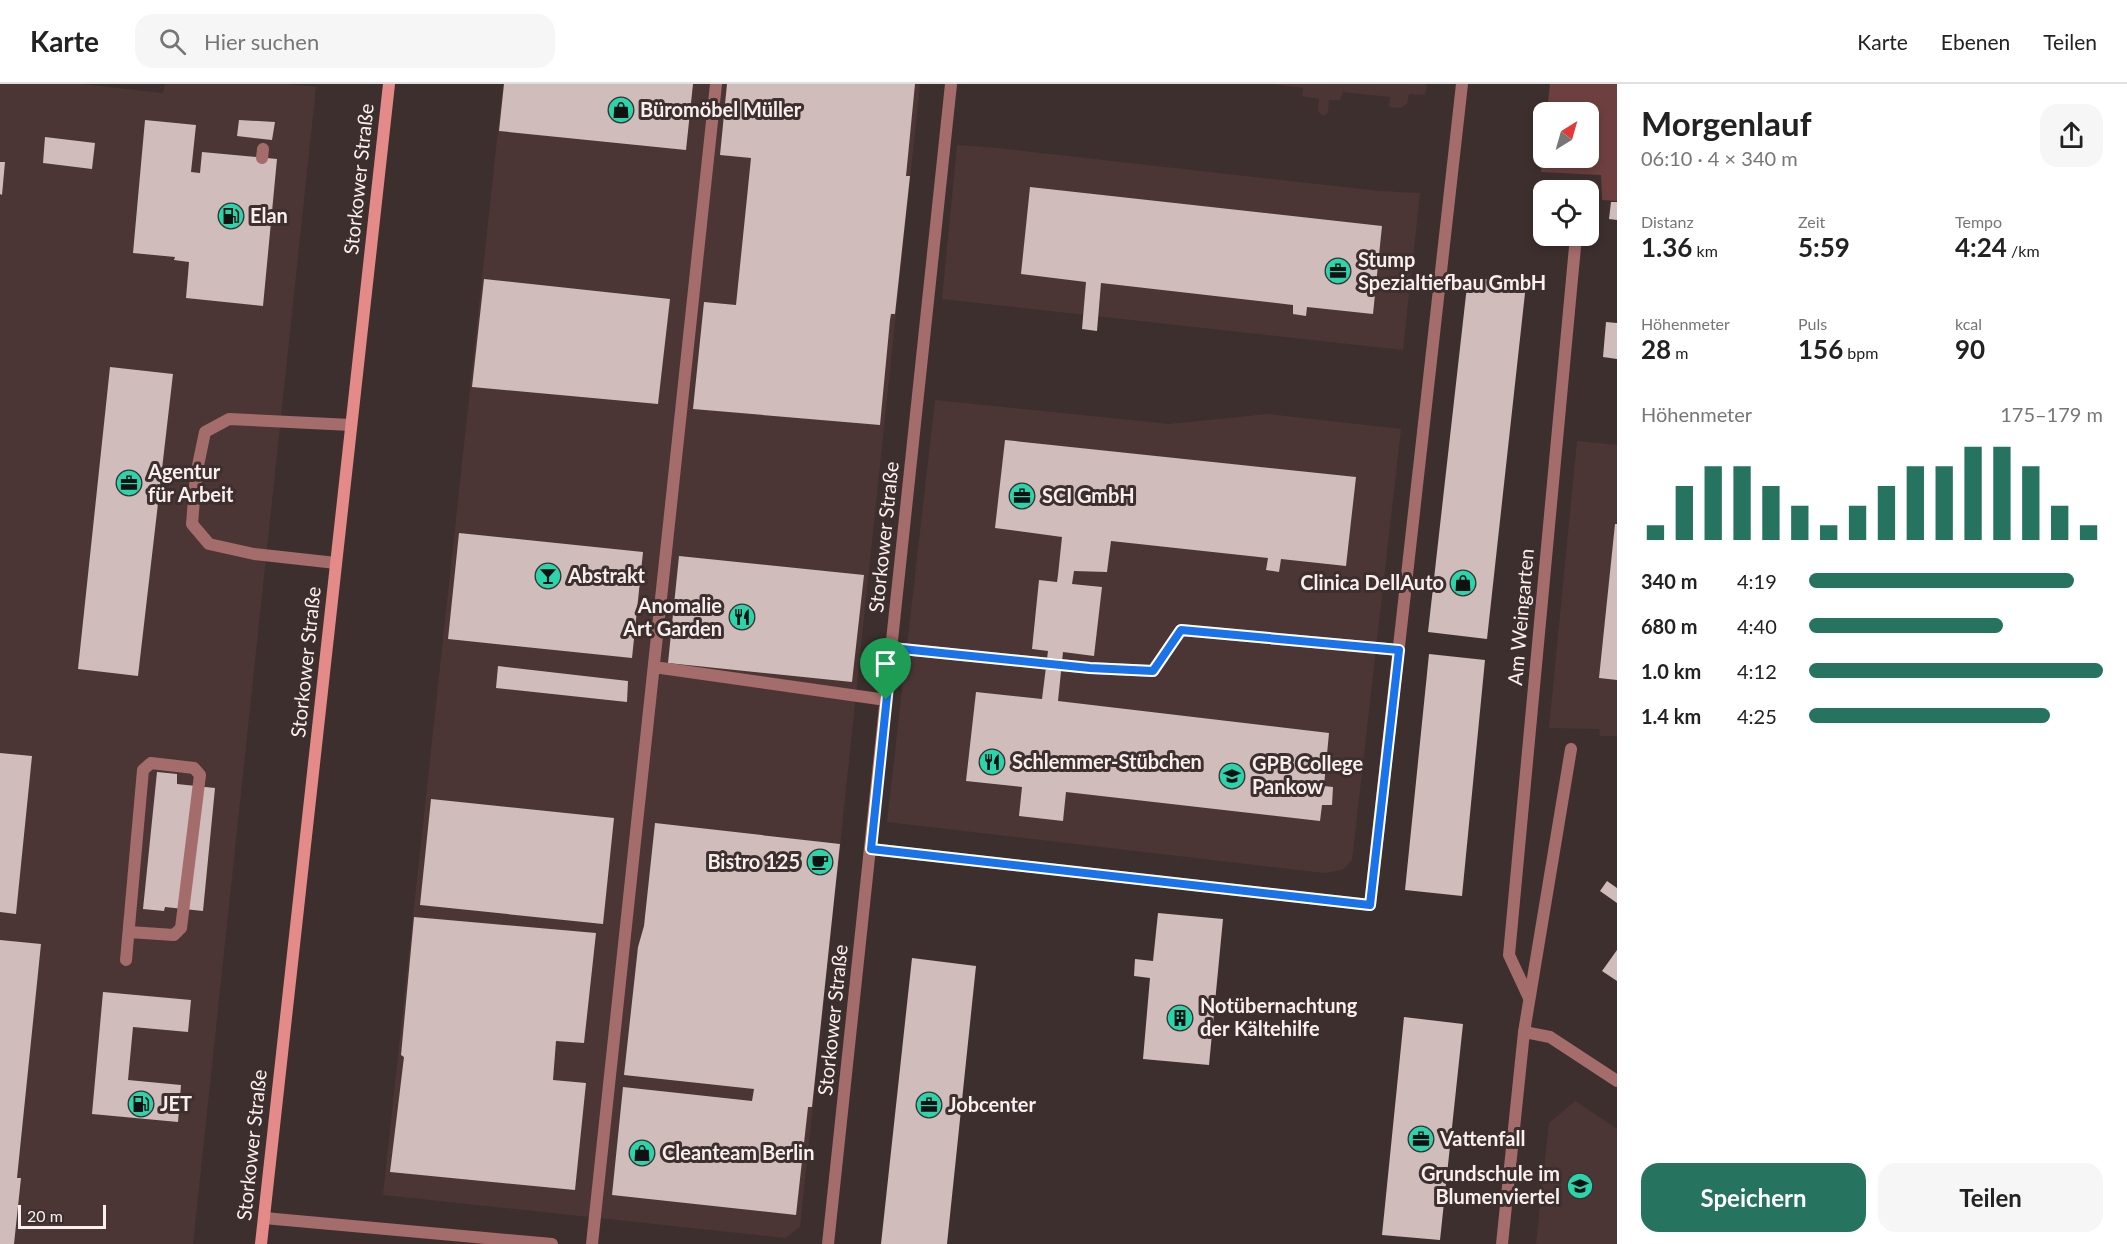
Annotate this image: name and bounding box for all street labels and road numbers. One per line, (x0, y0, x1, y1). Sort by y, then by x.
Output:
street label: Storkower Straße (338, 102, 378, 256)
street label: Storkower Straße (863, 460, 903, 614)
street label: Am Weingarten (1502, 547, 1538, 686)
street label: Storkower Straße (285, 585, 325, 739)
street label: Storkower Straße (812, 943, 852, 1097)
street label: Storkower Straße (231, 1068, 271, 1222)

